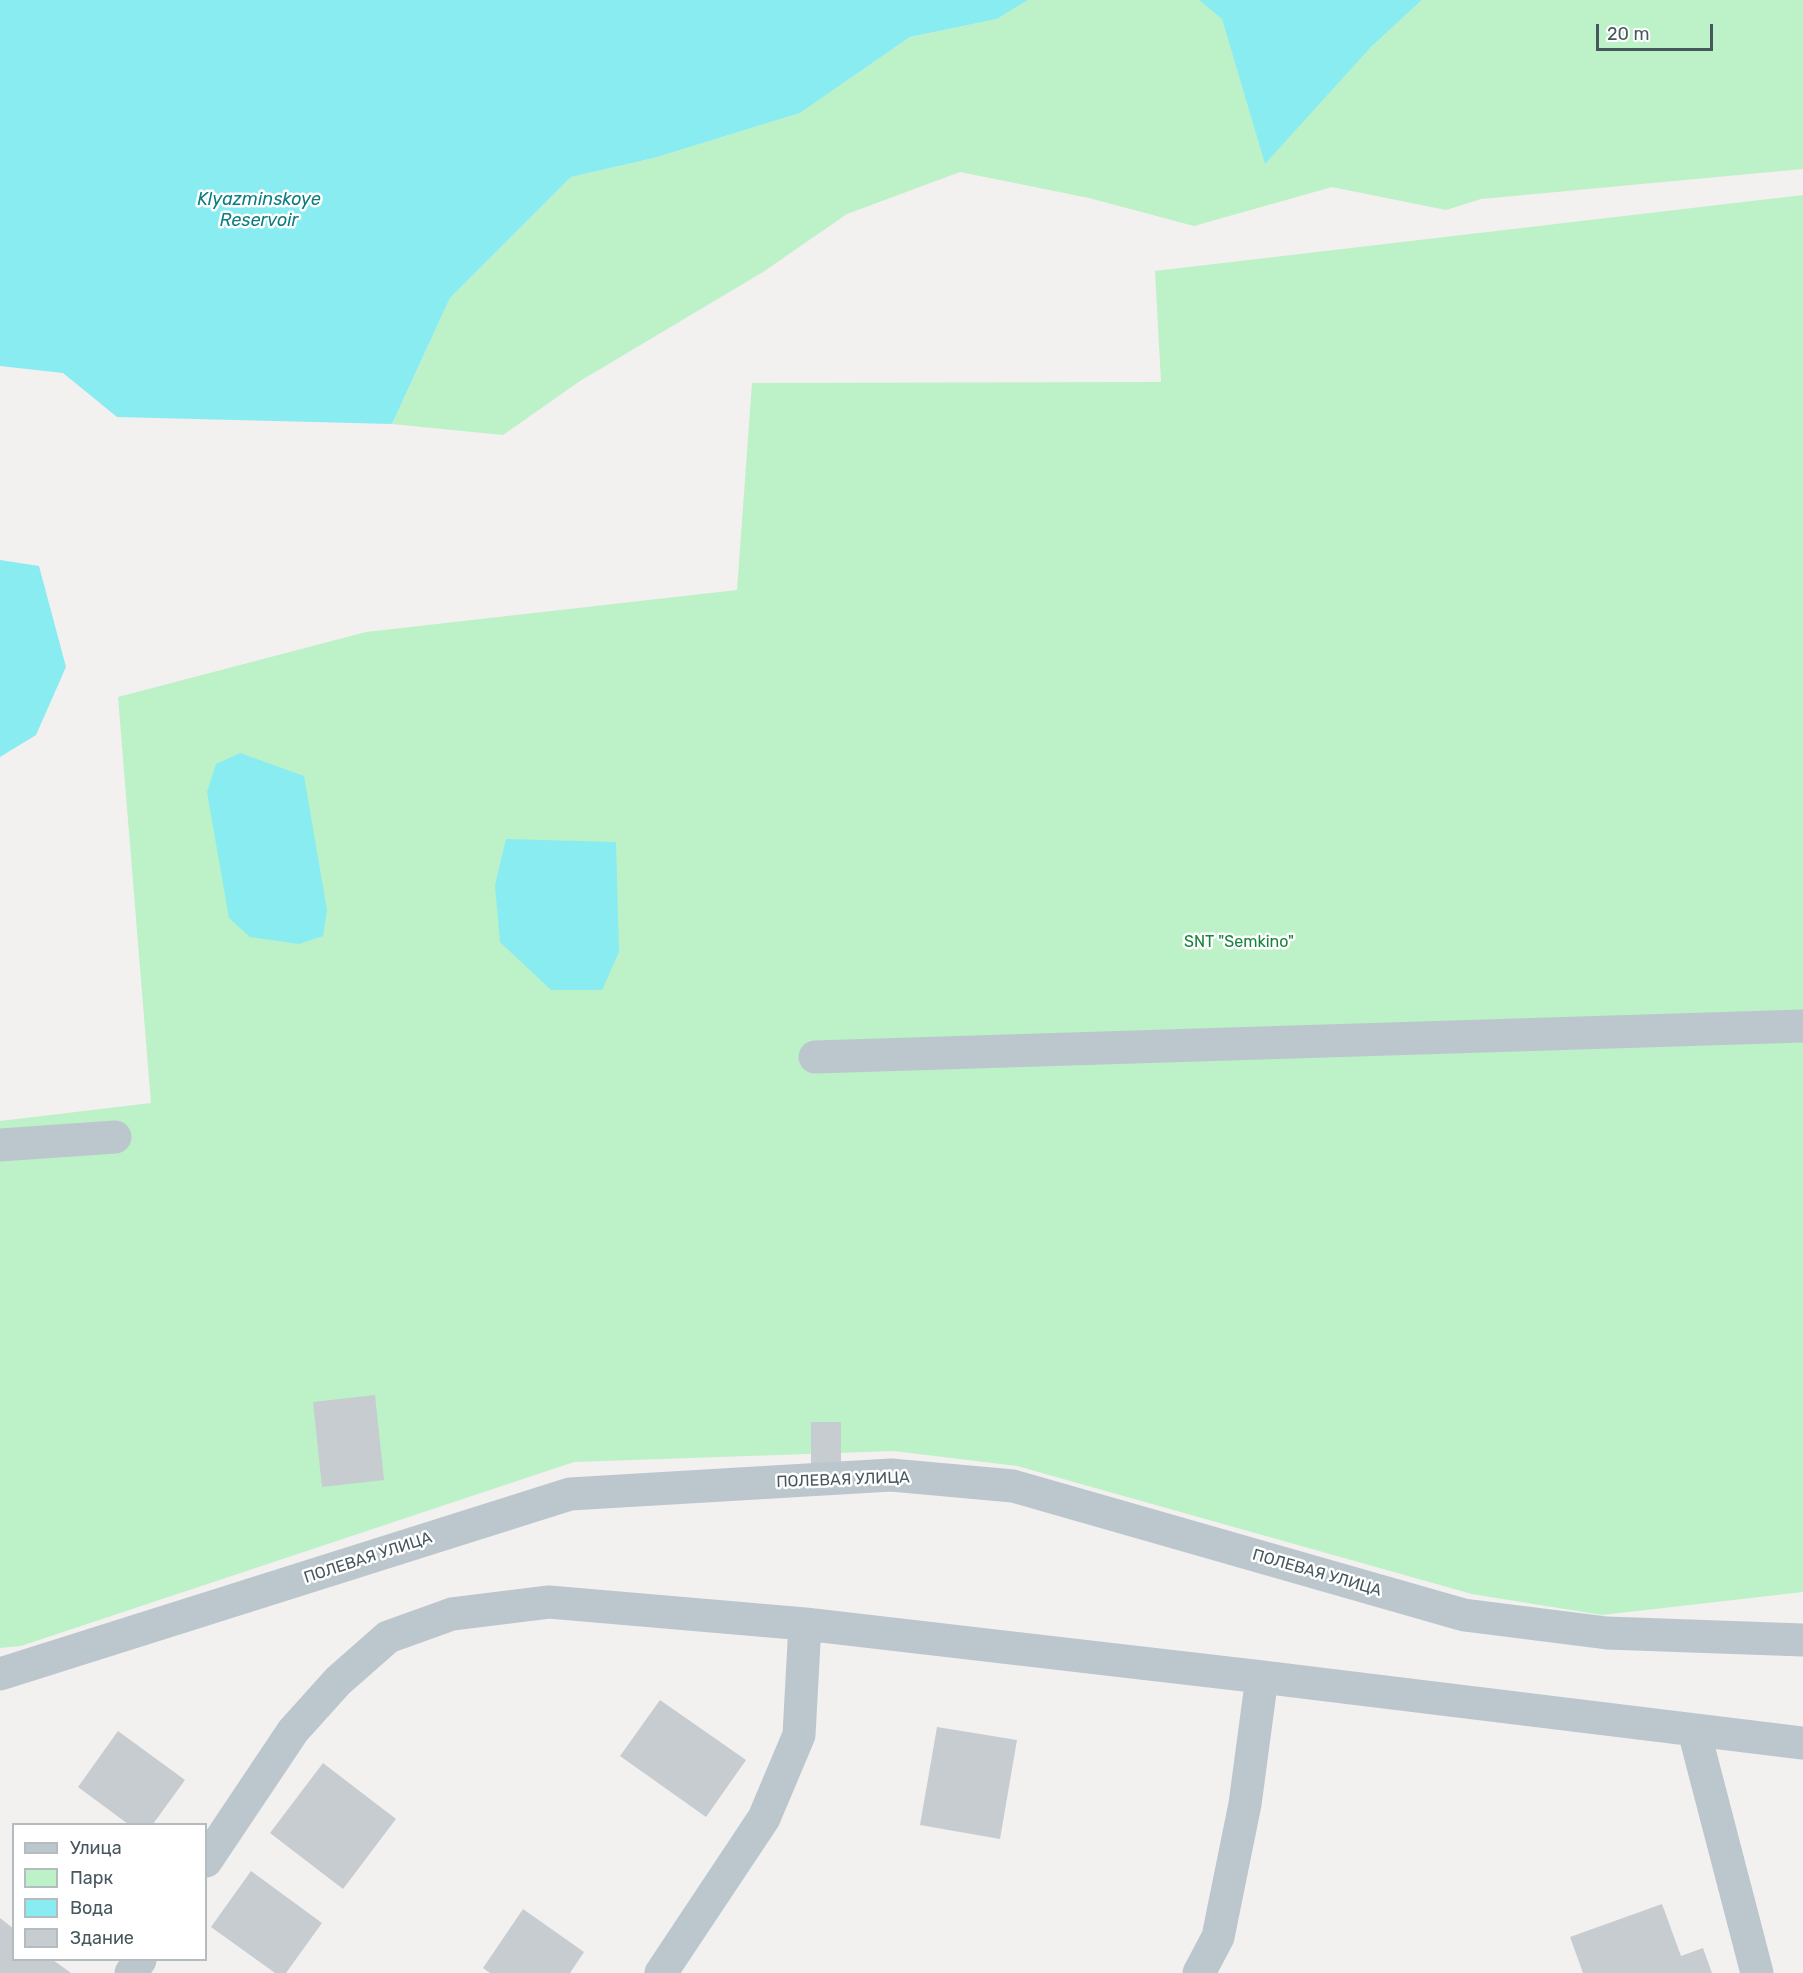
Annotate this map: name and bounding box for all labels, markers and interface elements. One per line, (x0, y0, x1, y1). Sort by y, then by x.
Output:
scale bar (1599, 12, 1716, 50)
text: 20 m (1607, 23, 1649, 45)
water label: Klyazminskoye Reservoir (197, 189, 321, 232)
park label: SNT "Semkino" (1184, 932, 1294, 952)
street label: ПОЛЕВАЯ УЛИЦА (776, 1468, 910, 1492)
street label: ПОЛЕВАЯ УЛИЦА (302, 1528, 434, 1588)
street label: ПОЛЕВАЯ УЛИЦА (1250, 1545, 1384, 1601)
legend (12, 1823, 207, 1961)
text: Улица (70, 1837, 122, 1859)
text: Парк (70, 1867, 113, 1889)
text: Вода (70, 1897, 113, 1919)
text: Здание (70, 1927, 134, 1949)

